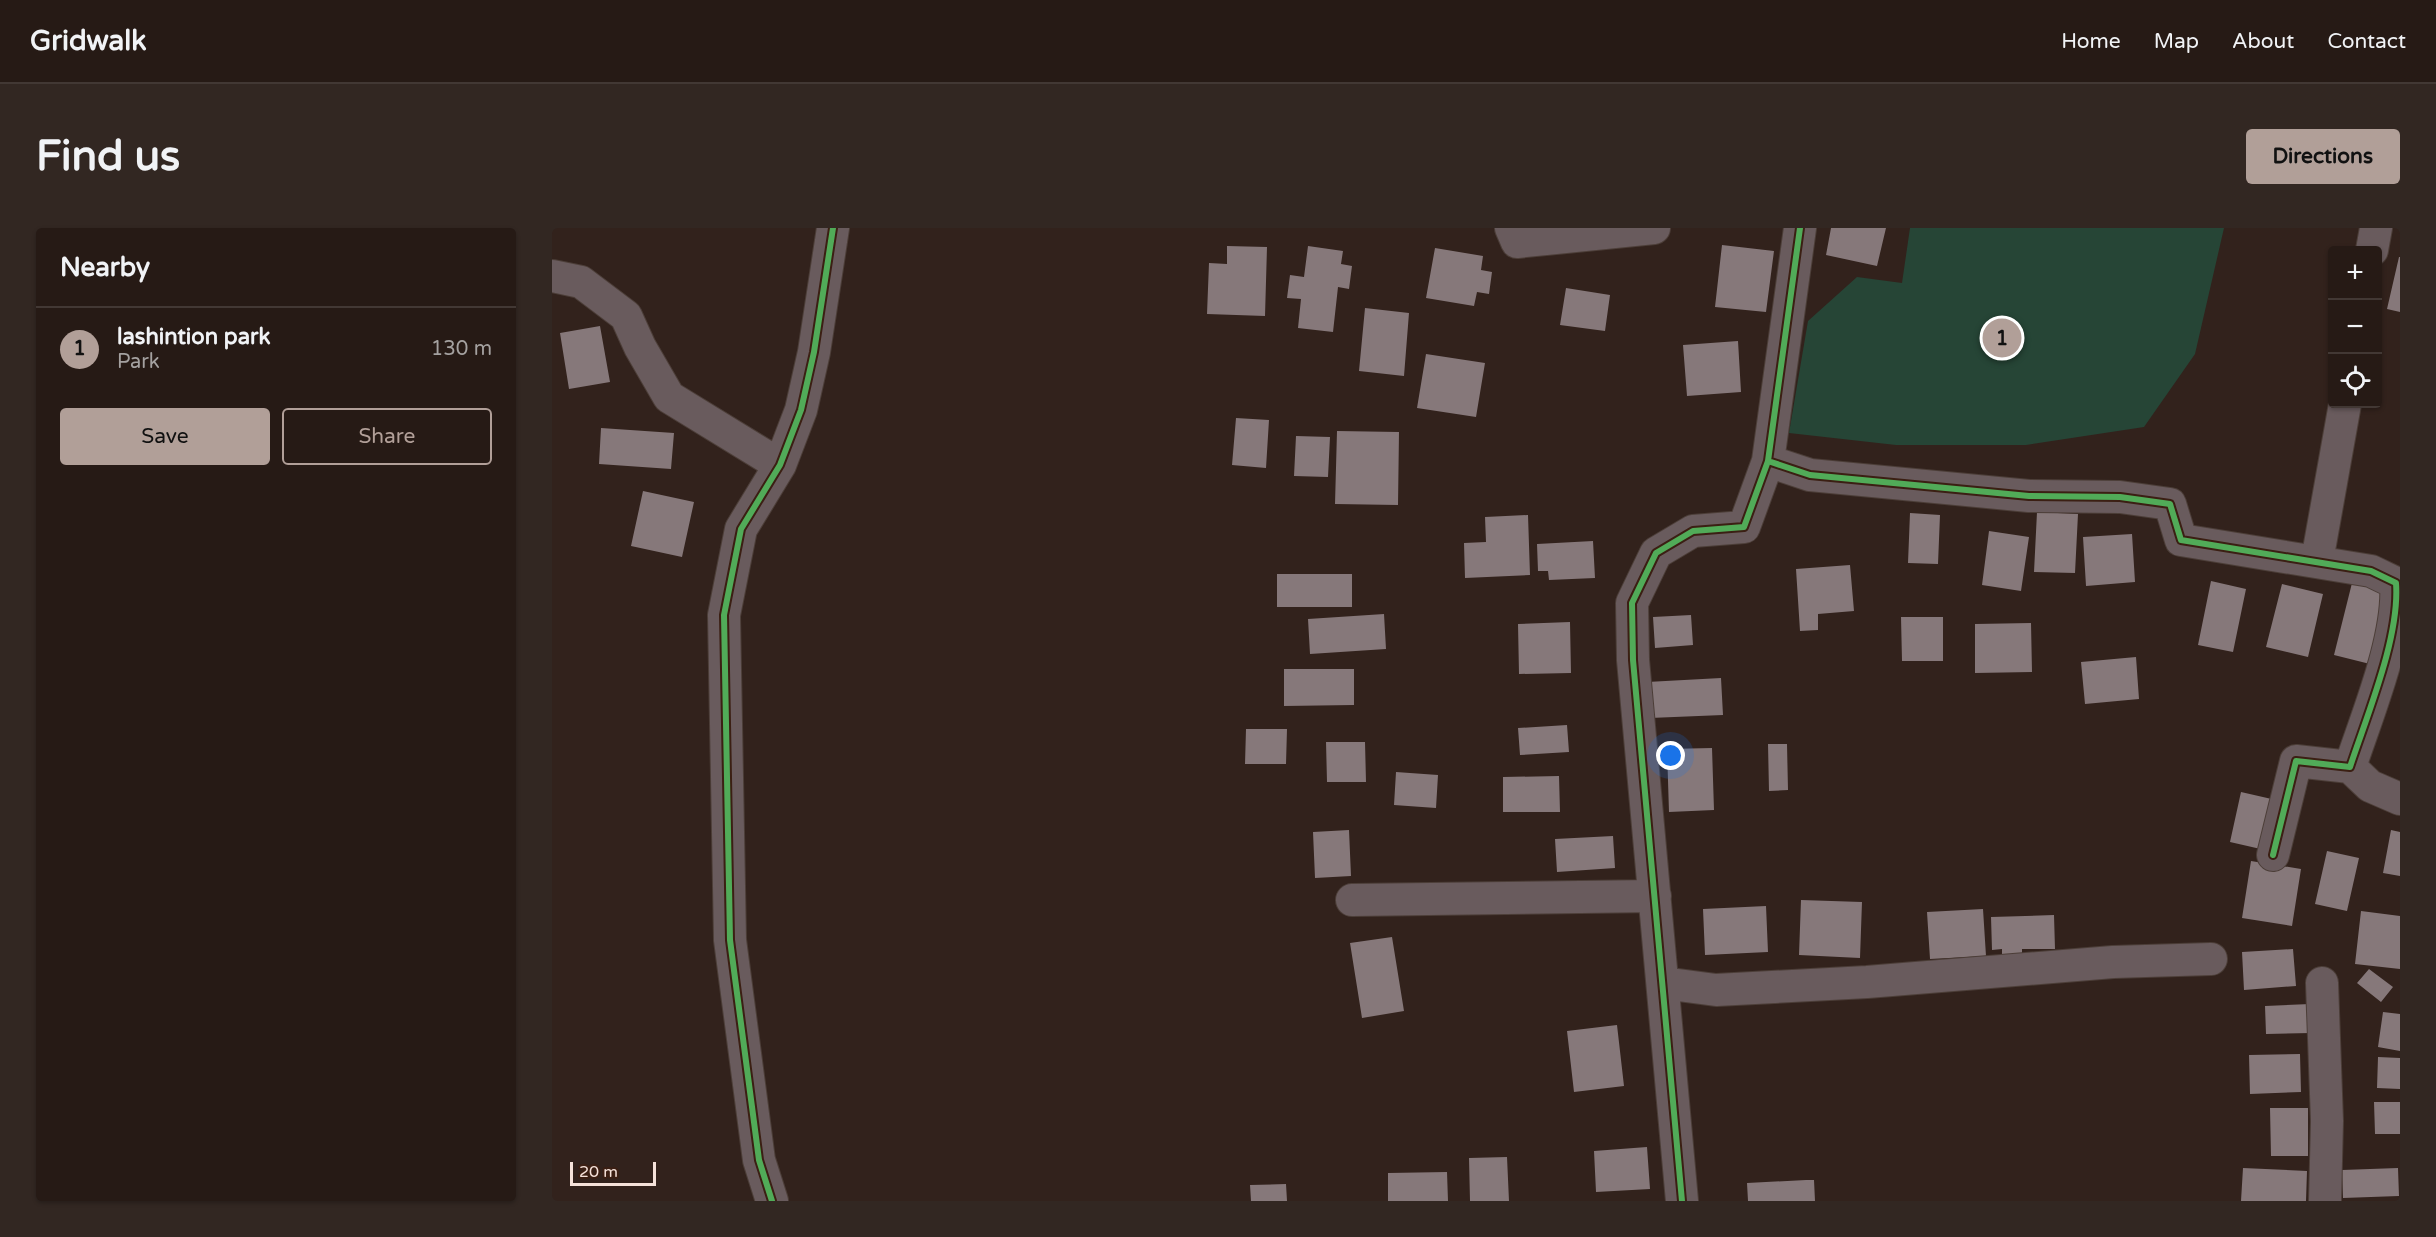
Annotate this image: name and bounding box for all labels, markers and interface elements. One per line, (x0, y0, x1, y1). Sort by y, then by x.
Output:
text: Gridwalk (30, 24, 147, 58)
text: Home (2061, 29, 2121, 54)
text: Map (2154, 29, 2199, 54)
text: About (2232, 29, 2294, 54)
text: Contact (2327, 29, 2406, 54)
button: Directions (2246, 129, 2400, 184)
text: Find us (36, 131, 180, 182)
map controls (2328, 246, 2382, 408)
button: + (2328, 246, 2382, 300)
text: Nearby (60, 252, 150, 283)
button: − (2328, 300, 2382, 354)
pin: 1 (1982, 316, 2022, 360)
text: lashintion park (117, 324, 270, 350)
text: 1 (73, 337, 86, 361)
text: 130 m (431, 337, 492, 361)
text: Park (117, 350, 160, 374)
button: locate (2328, 354, 2382, 408)
button: Save (60, 408, 270, 465)
button: Share (282, 408, 492, 465)
your location (1656, 741, 1685, 770)
scale bar (570, 1159, 656, 1186)
text: 20 m (579, 1162, 618, 1182)

